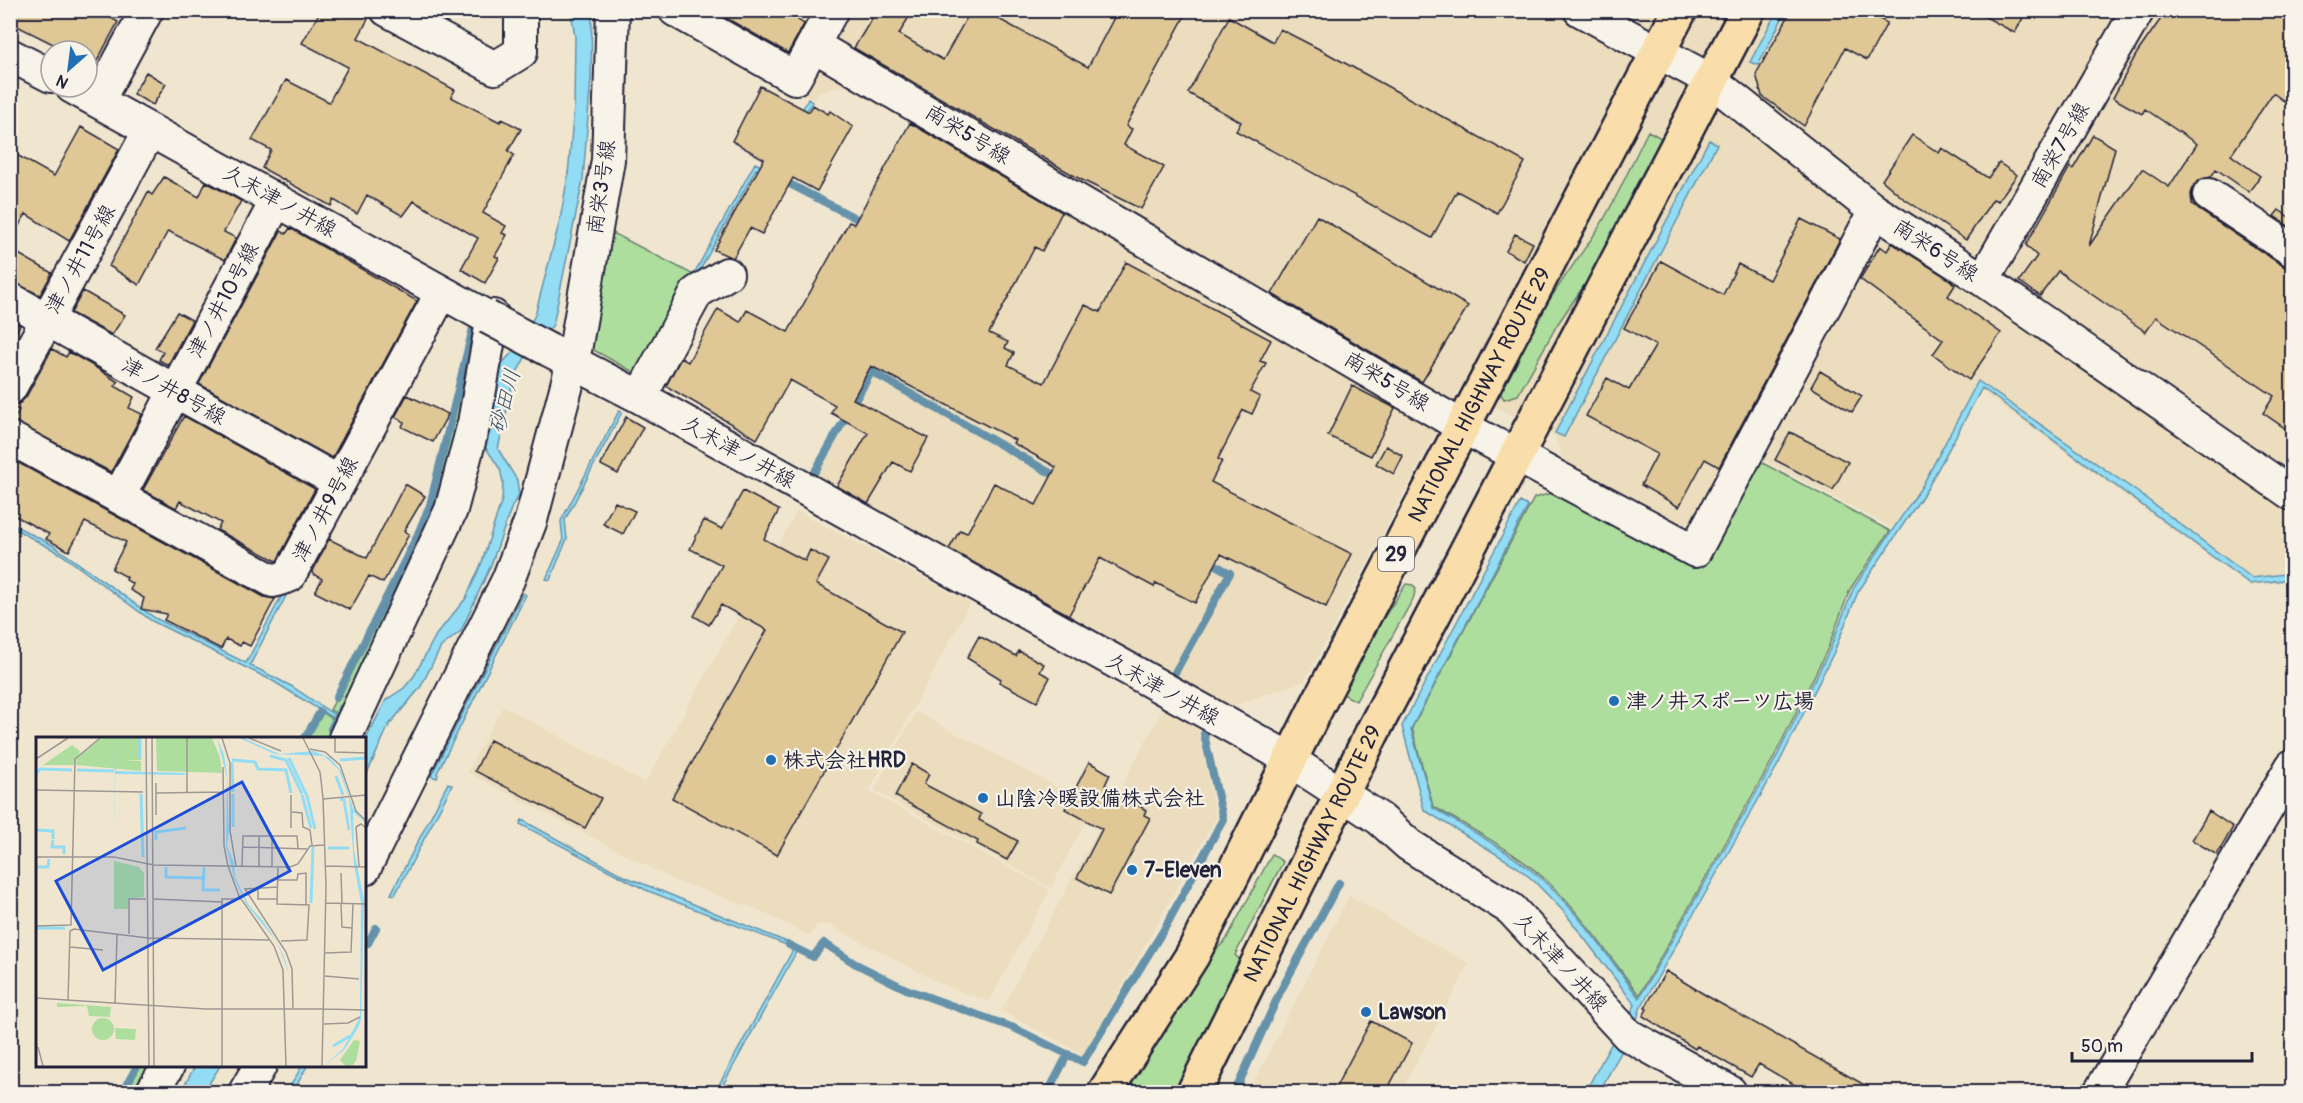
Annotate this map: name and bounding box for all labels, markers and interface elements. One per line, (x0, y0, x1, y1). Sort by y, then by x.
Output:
north arrow (39, 39, 99, 99)
text: N (53, 70, 72, 93)
street label: 南栄7号線 (2025, 97, 2096, 193)
street label: 南栄5号線 (920, 98, 1016, 171)
street label: 南栄3号線 (581, 138, 622, 236)
street label: 久末津ノ井線 (218, 159, 341, 244)
street label: 津ノ井11号線 (39, 200, 122, 319)
street label: 南栄6号線 (1888, 213, 1983, 288)
street label: 津ノ井10号線 (182, 238, 265, 363)
street label: NATIONAL HIGHWAY ROUTE 29 (1402, 263, 1557, 527)
street label: 南栄5号線 (1339, 345, 1435, 418)
street label: 津ノ井8号線 (117, 352, 231, 431)
water label: 砂田川 (483, 366, 527, 437)
street label: 久末津ノ井線 (677, 410, 800, 495)
street label: 津ノ井9号線 (286, 452, 365, 567)
road number: 29 (1378, 537, 1414, 571)
street label: 久末津ノ井線 (1101, 647, 1224, 732)
place label: 津ノ井スポーツ広場 (1626, 688, 1815, 715)
marker: 津ノ井スポーツ広場 (1607, 694, 1621, 708)
street label: NATIONAL HIGHWAY ROUTE 29 (1238, 721, 1388, 987)
inset map (36, 737, 366, 1067)
place label: 株式会社HRD (783, 747, 906, 774)
marker: 株式会社HRD (764, 753, 778, 767)
place label: 山陰冷暖設備株式会社 (995, 785, 1205, 812)
marker: 山陰冷暖設備株式会社 (976, 791, 990, 805)
place label: 7-Eleven (1144, 857, 1222, 884)
marker: 7-Eleven (1125, 863, 1139, 877)
street label: 久末津ノ井線 (1508, 907, 1613, 1018)
place label: Lawson (1378, 999, 1446, 1026)
marker: Lawson (1359, 1005, 1373, 1019)
scale bar (2072, 1025, 2252, 1063)
text: 50 m (2081, 1035, 2123, 1058)

